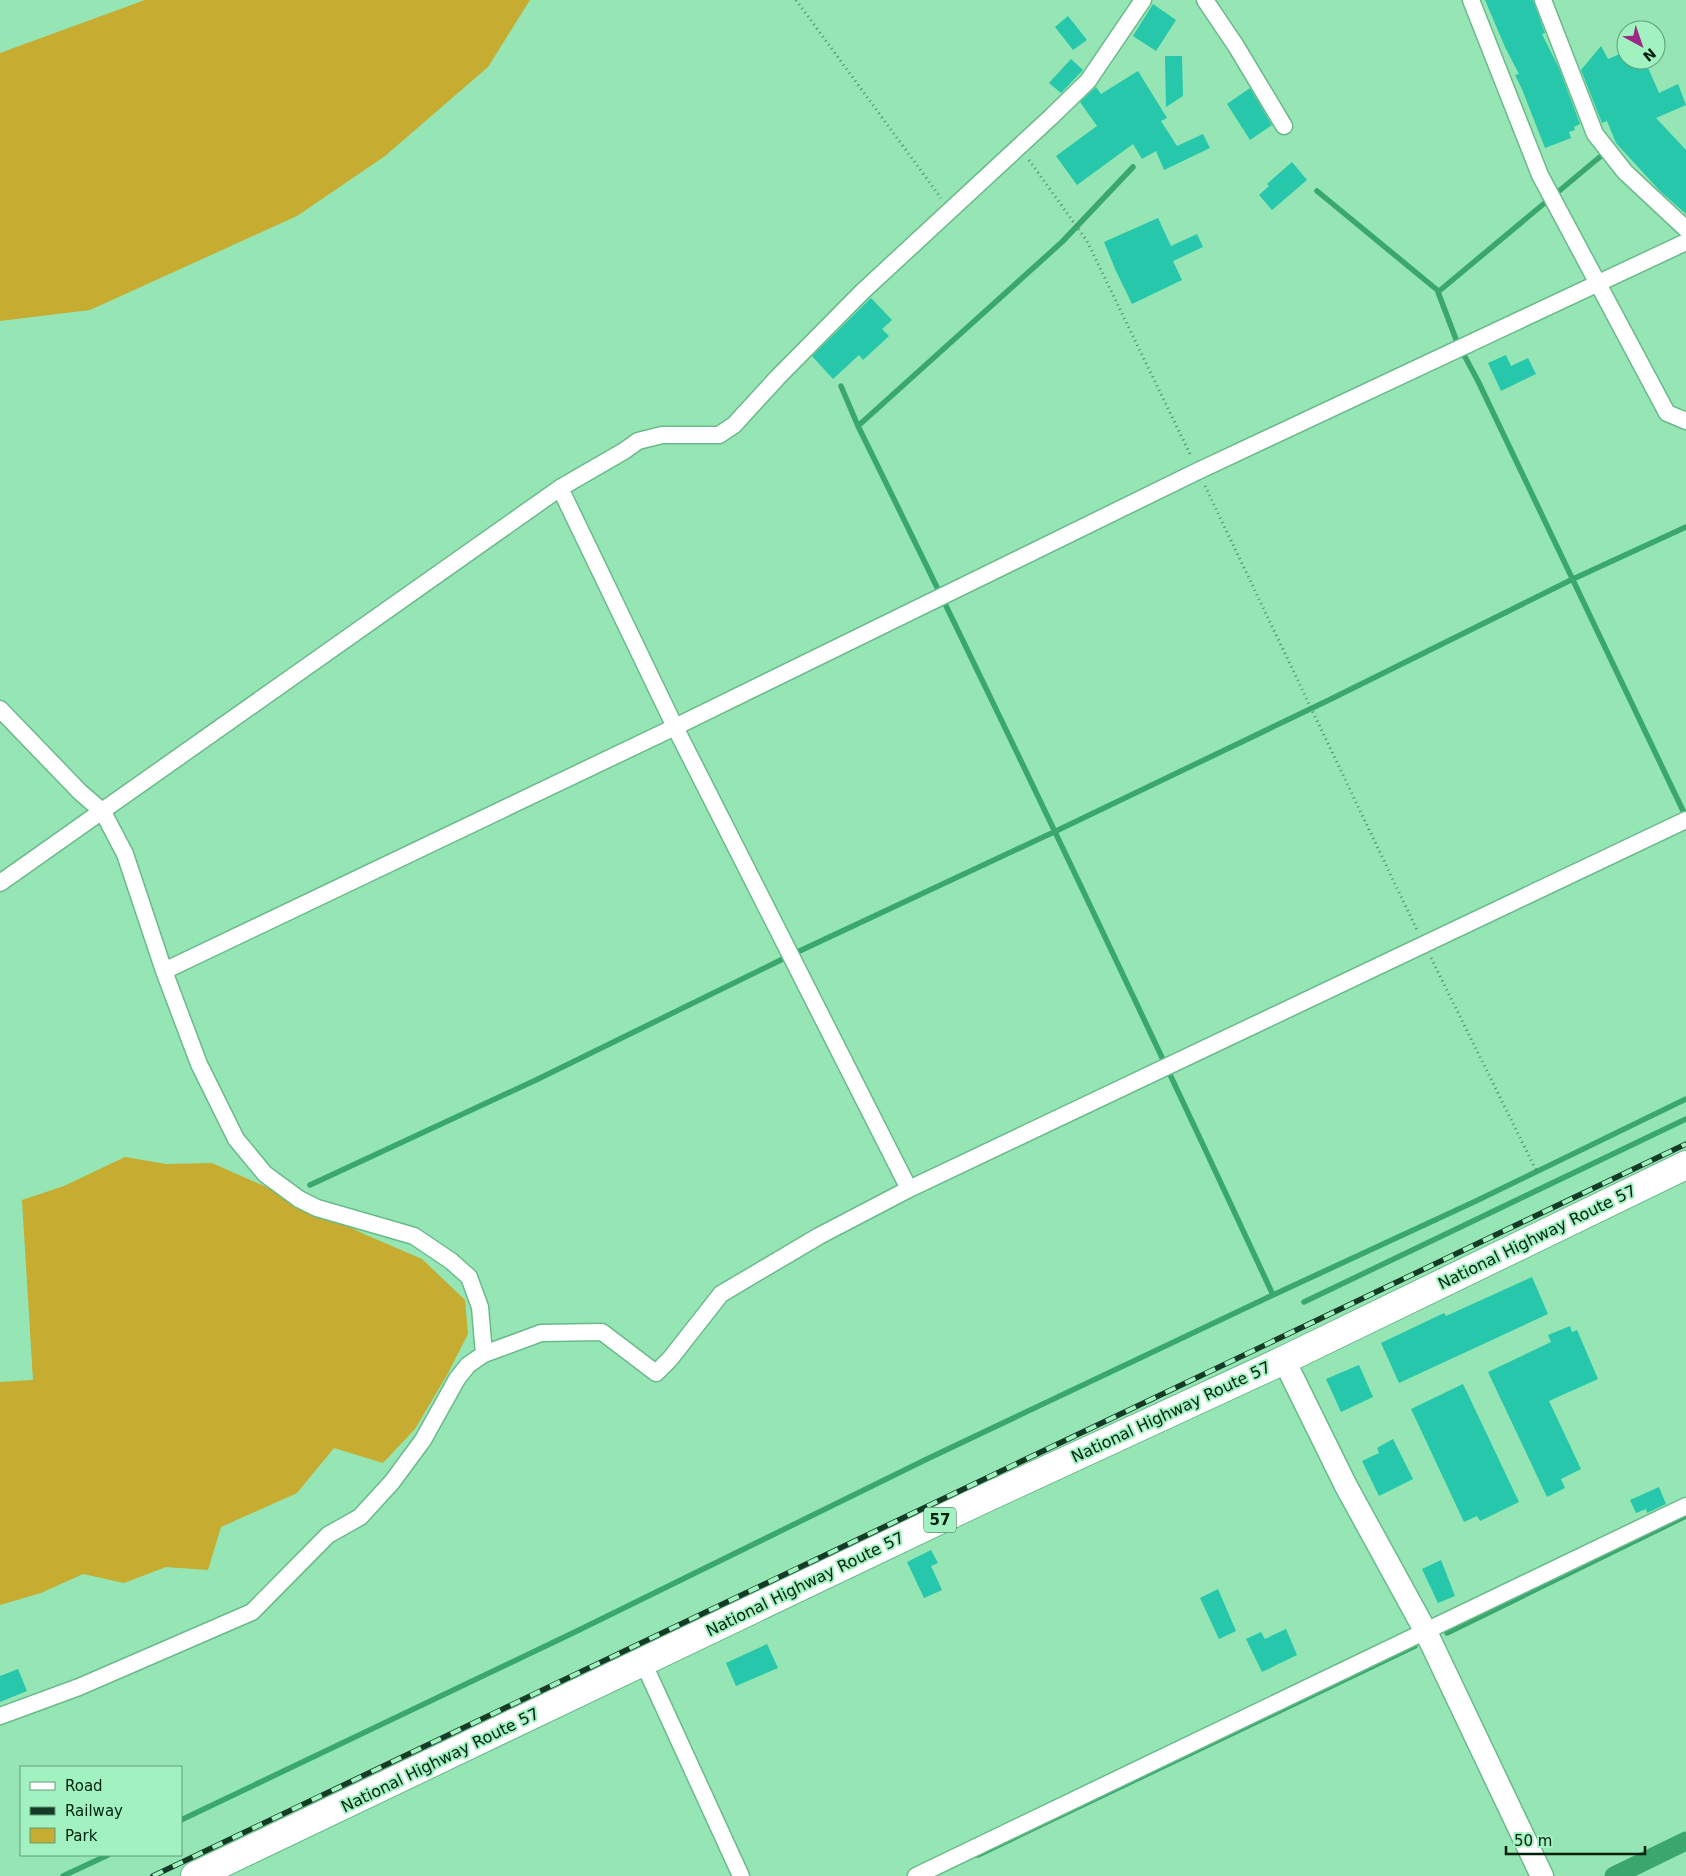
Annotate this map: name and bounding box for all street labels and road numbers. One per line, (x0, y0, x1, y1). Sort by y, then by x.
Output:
street label: National Highway Route 57 (1435, 1181, 1639, 1293)
street label: National Highway Route 57 (1068, 1357, 1274, 1467)
road number: 57 (924, 1508, 956, 1532)
street label: National Highway Route 57 (703, 1528, 907, 1640)
street label: National Highway Route 57 (338, 1704, 542, 1816)

